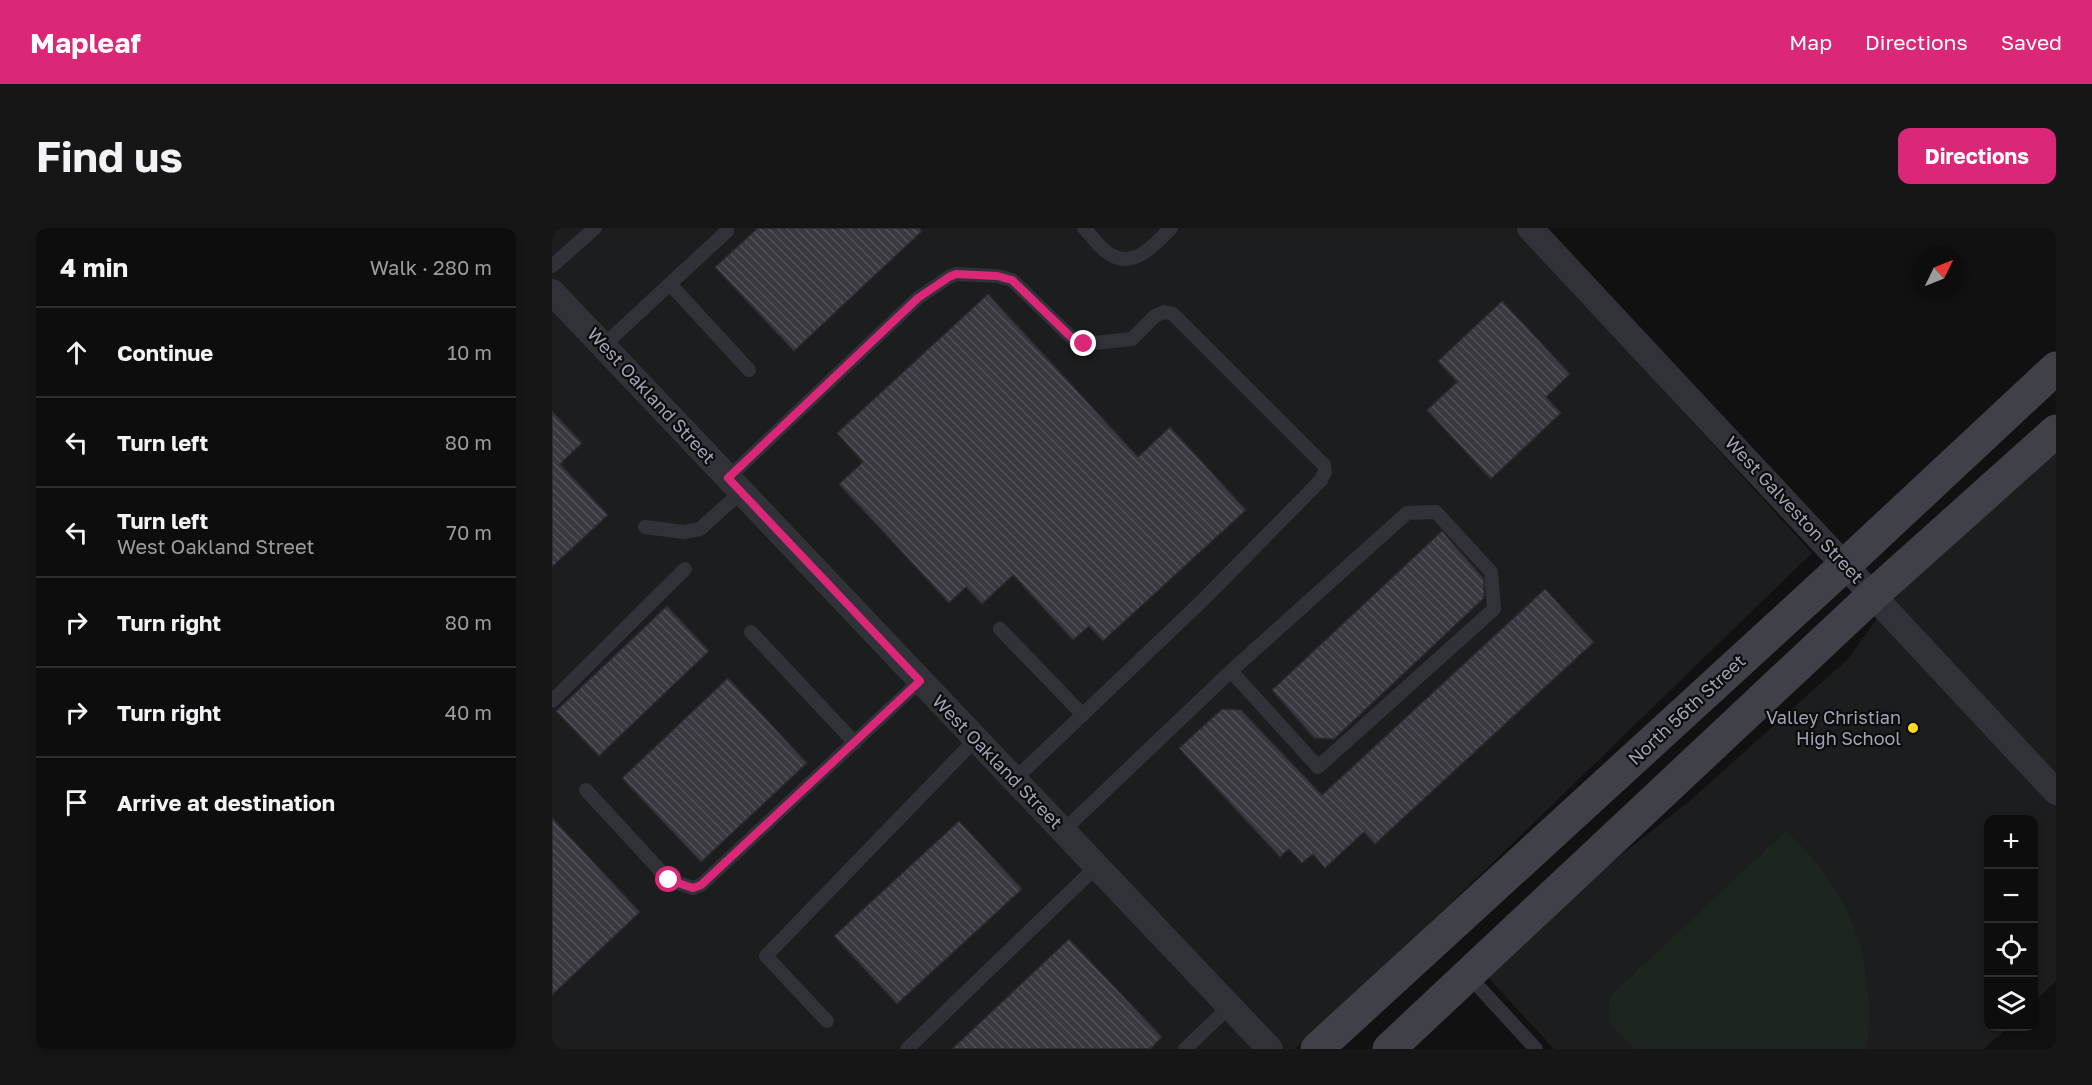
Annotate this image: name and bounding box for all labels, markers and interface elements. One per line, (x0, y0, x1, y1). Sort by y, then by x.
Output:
text: Mapleaf (30, 26, 141, 59)
text: Map (1789, 29, 1832, 55)
text: Directions (1865, 29, 1968, 55)
text: Saved (2001, 29, 2062, 55)
button: Directions (1898, 128, 2056, 184)
text: Find us (36, 131, 183, 181)
north arrow (1912, 246, 1966, 300)
text: 4 min (60, 252, 128, 283)
text: Walk · 280 m (370, 255, 492, 279)
street label: West Oakland Street (583, 323, 720, 468)
route end (1070, 330, 1096, 356)
icon: ahead (60, 336, 93, 369)
text: Continue (117, 339, 213, 366)
text: 10 m (447, 340, 492, 364)
icon: left (60, 426, 93, 459)
text: Turn left (117, 429, 208, 456)
text: 80 m (445, 430, 492, 454)
street label: West Galveston Street (1721, 431, 1869, 587)
text: Turn left (117, 507, 208, 534)
icon: left (60, 516, 93, 549)
text: 70 m (446, 520, 492, 544)
text: West Oakland Street (117, 534, 315, 558)
icon: right (60, 606, 93, 639)
text: Turn right (117, 609, 221, 636)
text: 80 m (445, 610, 492, 634)
street label: North 56th Street (1623, 649, 1749, 769)
street label: West Oakland Street (928, 690, 1067, 833)
icon: right (60, 696, 93, 729)
text: Turn right (117, 699, 221, 726)
text: 40 m (445, 700, 492, 724)
place label: Valley Christian High School (1766, 706, 1901, 749)
marker: Valley Christian High School (1906, 721, 1920, 735)
icon: arrive (60, 786, 93, 819)
text: Arrive at destination (117, 789, 335, 816)
map controls (1984, 815, 2038, 1031)
button: + (1984, 815, 2038, 869)
route start (655, 866, 681, 892)
button: − (1984, 869, 2038, 923)
button: locate (1984, 923, 2038, 977)
button: layers (1984, 977, 2038, 1031)

